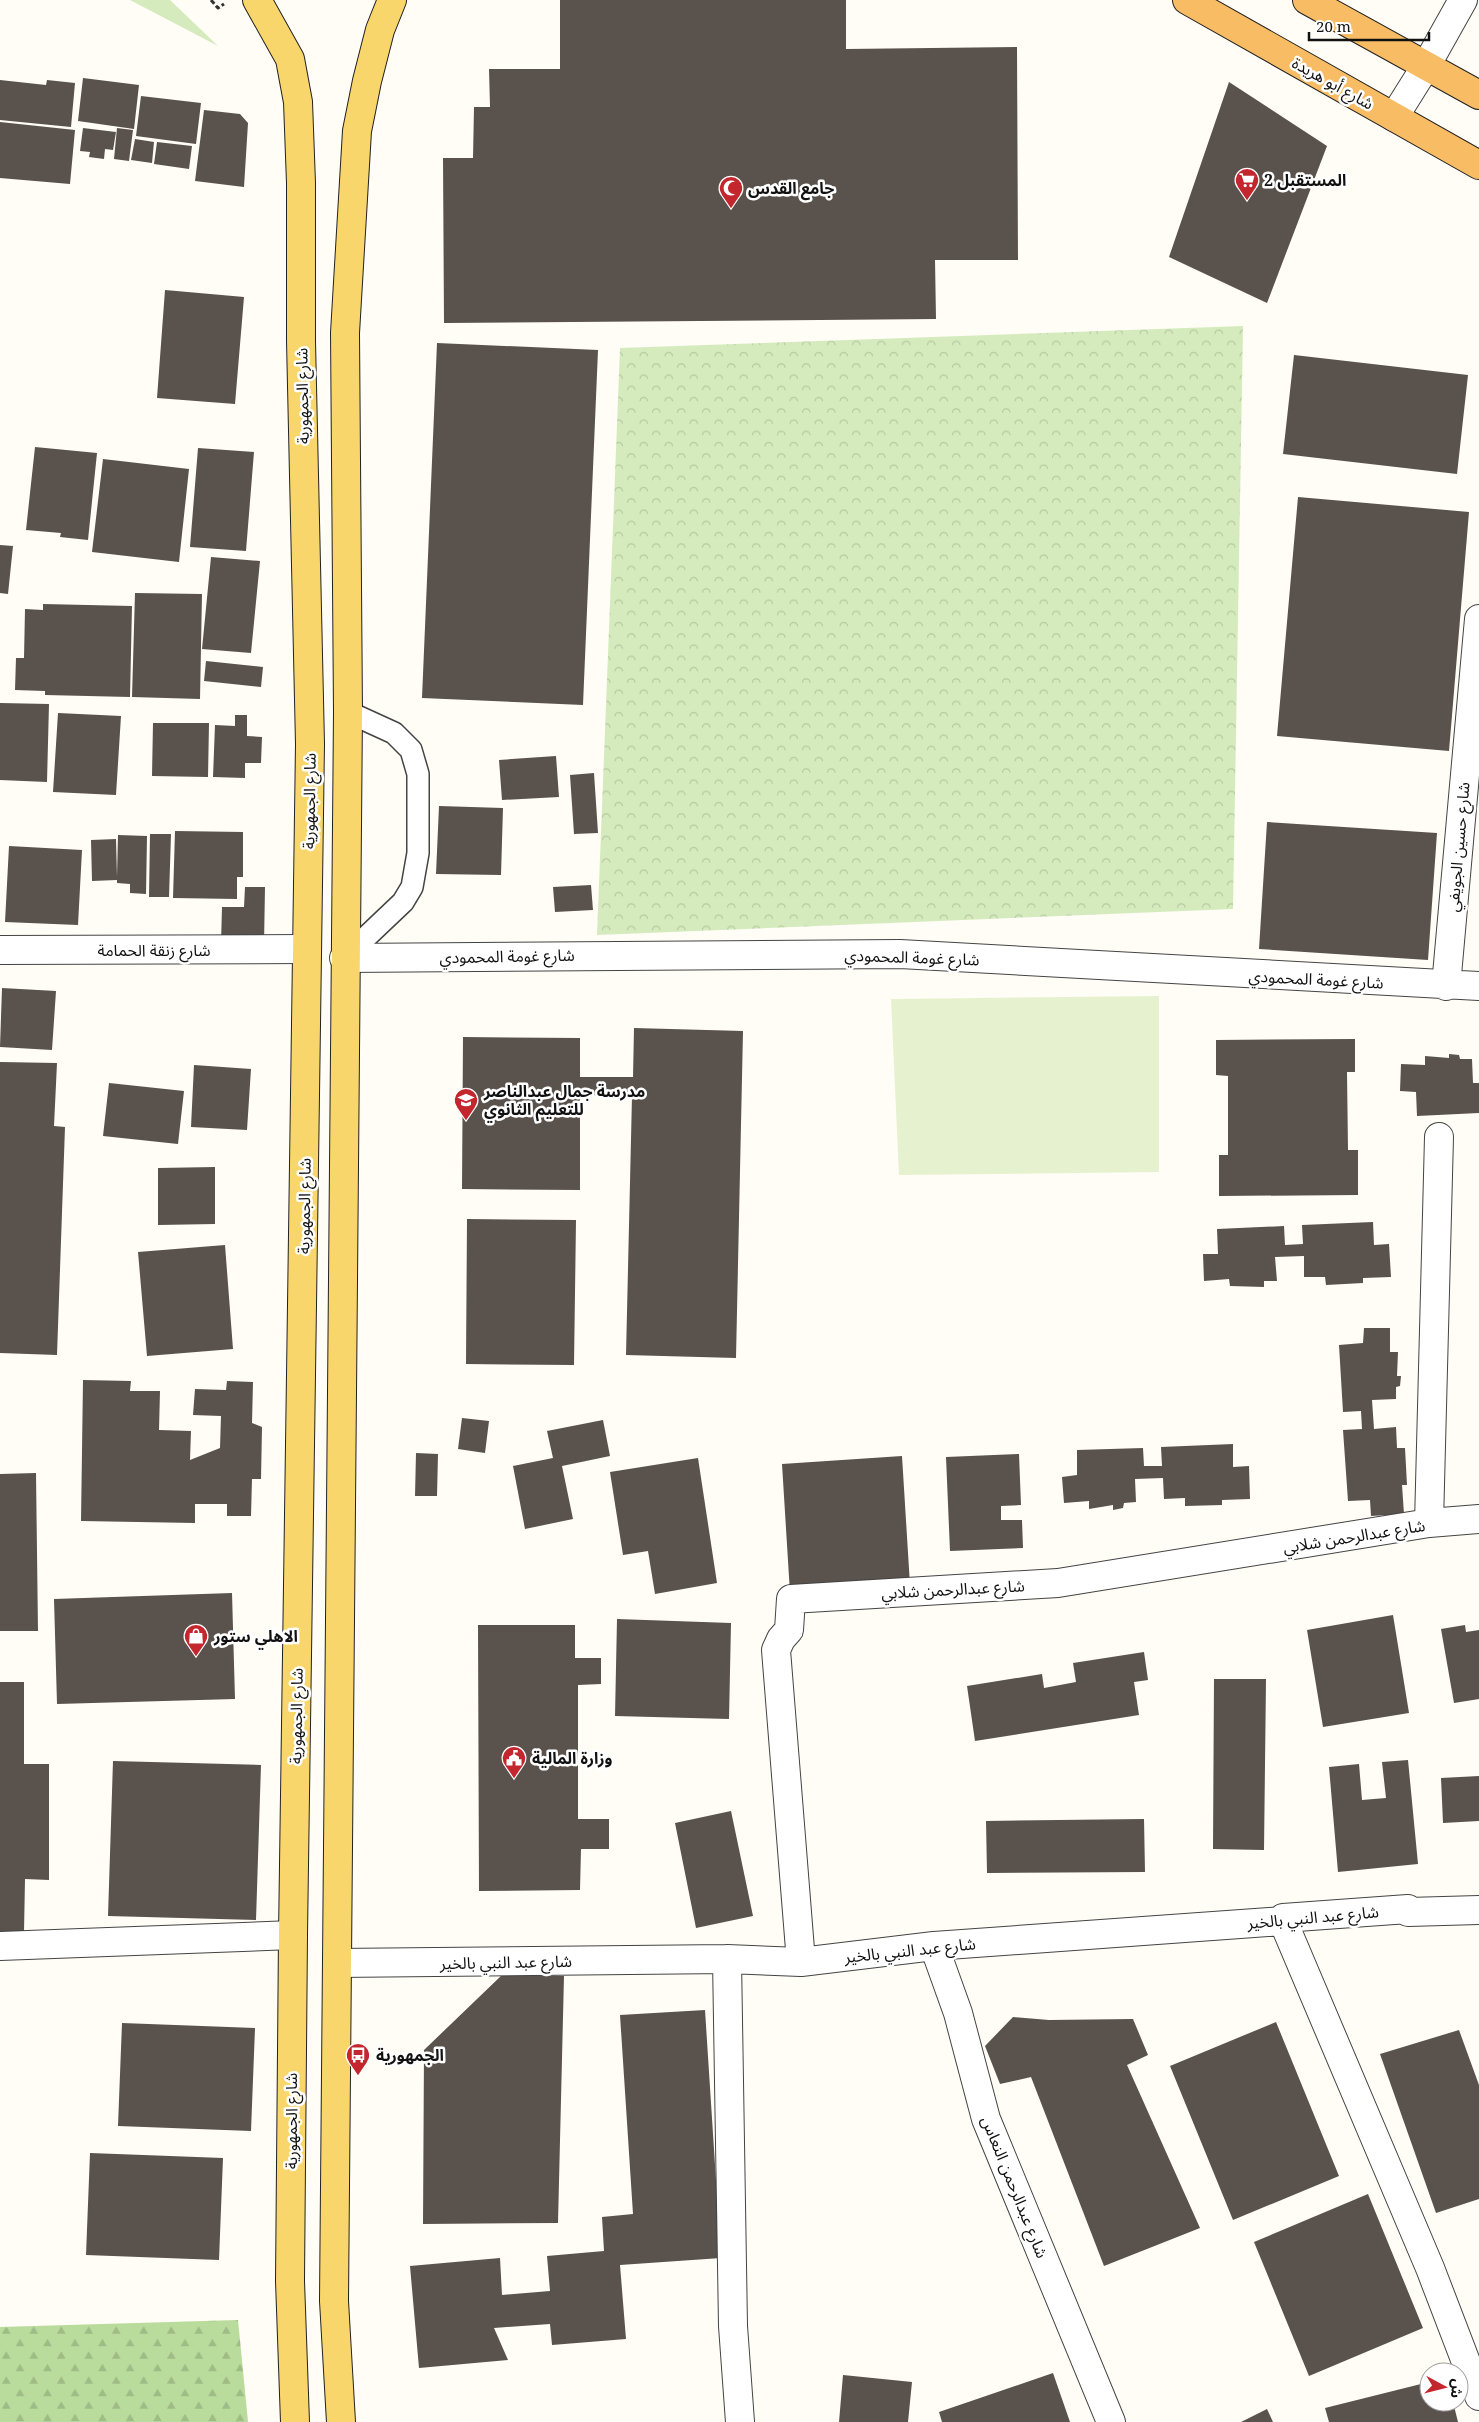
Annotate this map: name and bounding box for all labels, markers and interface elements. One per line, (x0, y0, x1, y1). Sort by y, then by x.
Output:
scale bar (1309, 10, 1429, 42)
text: 20 m (1316, 16, 1351, 36)
street label: شارع أبو هريدة (1287, 52, 1378, 116)
supermarket icon: المستقبل 2 (1234, 167, 1260, 201)
place label: المستقبل 2 (1264, 169, 1346, 191)
mosque icon: جامع القدس (718, 175, 744, 209)
place label: جامع القدس (748, 177, 834, 201)
street label: شارع الجمهورية (290, 348, 316, 444)
street label: شارع الجمهورية (297, 753, 323, 849)
street label: شارع حسين الجويفي (1441, 781, 1477, 913)
street label: شارع زنقة الحمامة (97, 939, 211, 963)
street label: شارع غومة المحمودي (439, 944, 575, 970)
street label: شارع غومة المحمودي (844, 944, 980, 972)
street label: شارع غومة المحمودي (1248, 964, 1384, 996)
place label: مدرسة جمال عبدالناصر للتعليم الثانوي (483, 1080, 645, 1123)
school or university icon: مدرسة جمال عبدالناصر للتعليم الثانوي (453, 1087, 479, 1121)
street label: شارع الجمهورية (292, 1158, 318, 1254)
street label: شارع عبدالرحمن شلابي (1281, 1514, 1427, 1560)
street label: شارع عبدالرحمن شلابي (881, 1574, 1025, 1606)
shop icon: الاهلي ستور (183, 1623, 209, 1657)
place label: الاهلي ستور (213, 1625, 298, 1650)
street label: شارع الجمهورية (284, 1668, 310, 1764)
public building icon: وزارة المالية (501, 1745, 527, 1779)
place label: وزارة المالية (532, 1747, 612, 1769)
street label: شارع عبد النبي بالخير (1245, 1900, 1380, 1936)
street label: شارع عبد النبي بالخير (842, 1932, 977, 1970)
street label: شارع عبد النبي بالخير (439, 1950, 572, 1976)
bus stop icon: الجمهورية (345, 2042, 371, 2076)
place label: الجمهورية (376, 2044, 444, 2066)
street label: شارع الجمهورية (280, 2073, 304, 2169)
street label: شارع عبدالرحمن النعاس (975, 2113, 1054, 2262)
north arrow (1419, 2362, 1469, 2412)
text: ش (1447, 2378, 1468, 2399)

